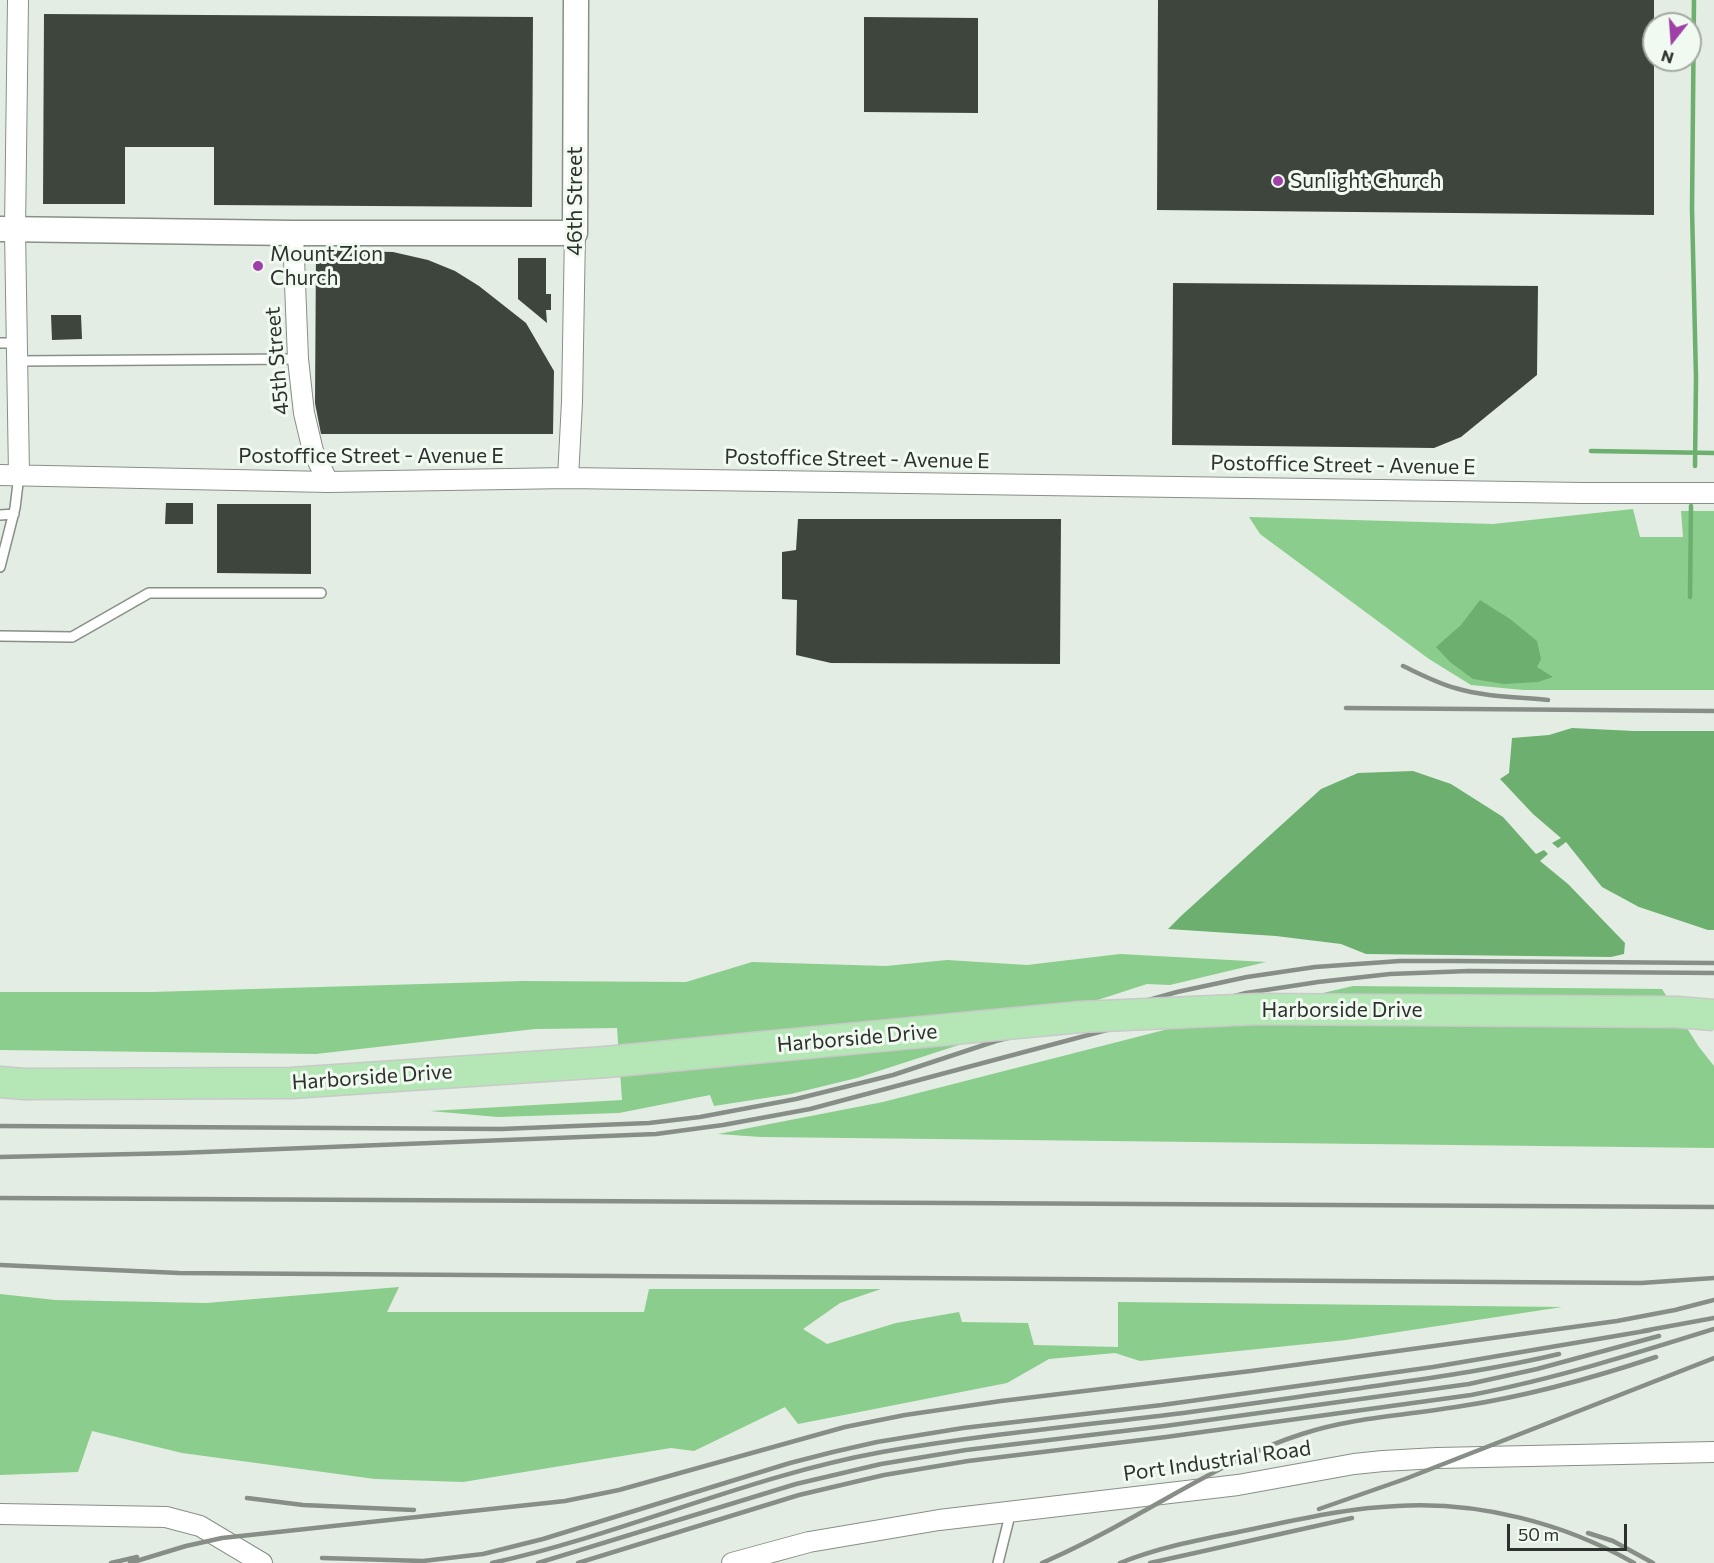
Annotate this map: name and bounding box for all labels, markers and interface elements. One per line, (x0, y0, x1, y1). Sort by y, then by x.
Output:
north arrow (1642, 12, 1702, 72)
text: N (1659, 47, 1676, 69)
street label: 46th Street (562, 146, 588, 256)
place label: Sunlight Church (1290, 168, 1441, 194)
marker: Sunlight Church (1271, 174, 1285, 188)
place label: Mount Zion Church (270, 241, 383, 291)
marker: Mount Zion Church (251, 259, 265, 273)
street label: 45th Street (260, 306, 294, 416)
street label: Postoffice Street - Avenue E (238, 443, 504, 469)
street label: Postoffice Street - Avenue E (724, 444, 990, 474)
street label: Postoffice Street - Avenue E (1210, 450, 1476, 480)
street label: Harborside Drive (1261, 997, 1423, 1023)
street label: Harborside Drive (776, 1018, 938, 1058)
street label: Harborside Drive (291, 1059, 453, 1095)
street label: Port Industrial Road (1121, 1435, 1313, 1487)
scale bar (1510, 1512, 1630, 1550)
text: 50 m (1518, 1523, 1559, 1545)

